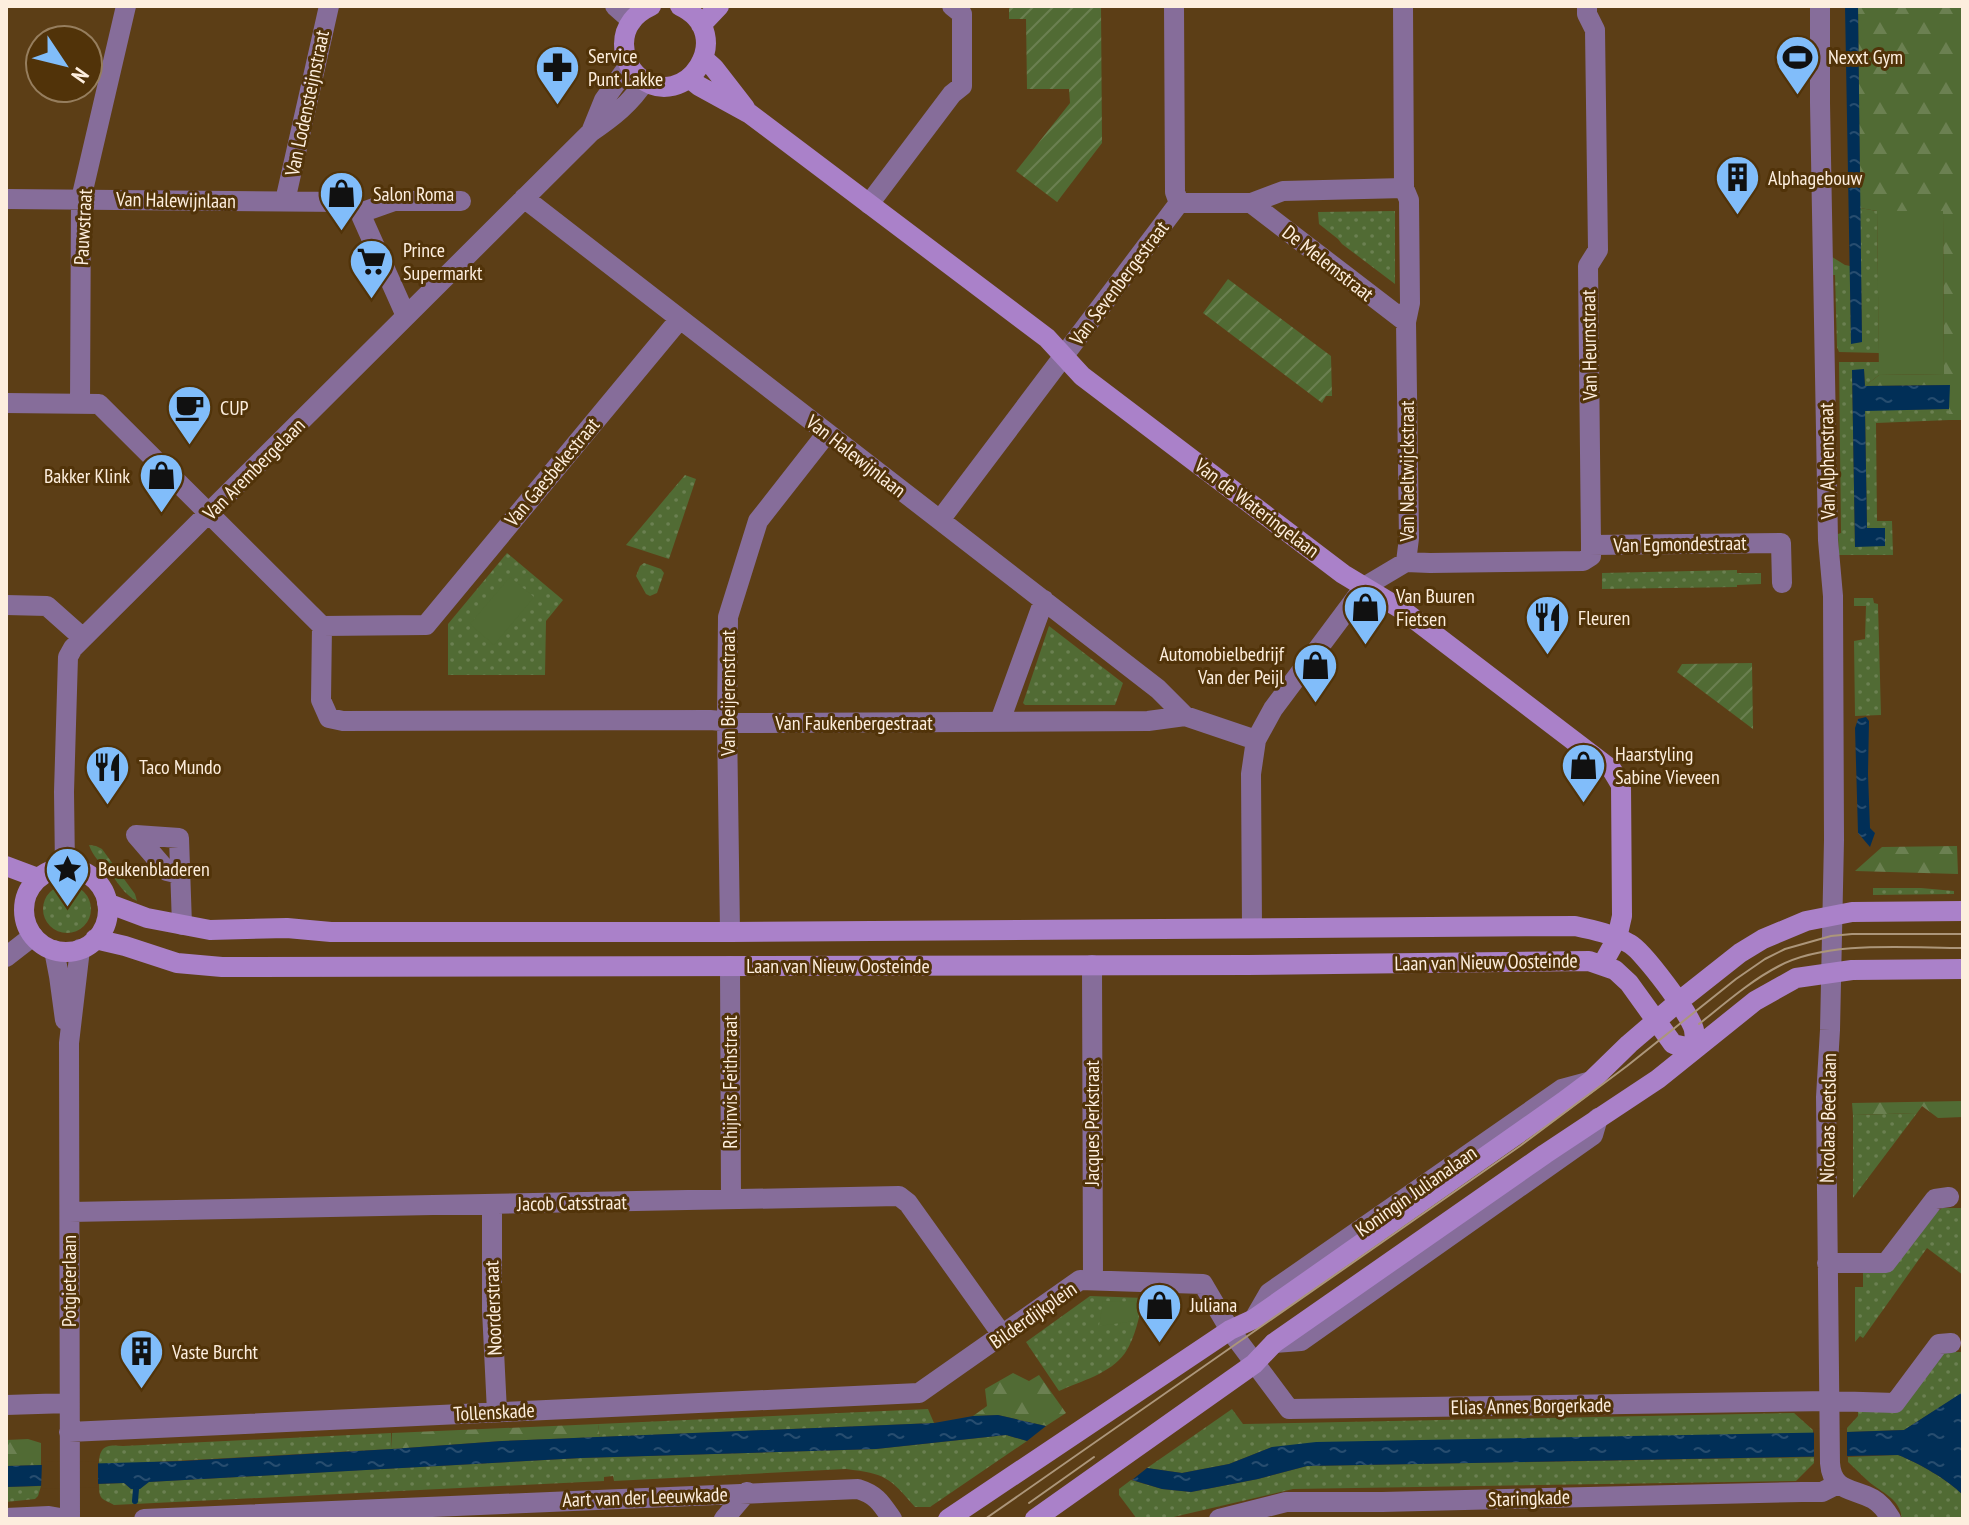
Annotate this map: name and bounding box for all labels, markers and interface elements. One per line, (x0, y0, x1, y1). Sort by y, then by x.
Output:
north arrow (24, 24, 104, 104)
street label: Van Lodensteijnstraat (279, 27, 335, 179)
sports icon: Nexxt Gym (1773, 33, 1821, 96)
pharmacy icon: Service Punt Lakke (533, 43, 581, 106)
place label: Service Punt Lakke (588, 43, 663, 92)
place label: Nexxt Gym (1828, 44, 1903, 70)
text: N (66, 63, 95, 88)
building icon: Alphagebouw (1713, 154, 1761, 217)
place label: Alphagebouw (1768, 165, 1863, 191)
shop icon: Salon Roma (318, 170, 366, 233)
place label: Salon Roma (373, 181, 454, 207)
street label: Van Halewijnlaan (115, 186, 236, 214)
street label: Pauwstraat (68, 188, 98, 266)
street label: Van Sevenbergestraat (1063, 215, 1175, 351)
street label: De Melemstraat (1277, 219, 1379, 307)
supermarket icon: Prince Supermarkt (348, 237, 396, 300)
place label: Prince Supermarkt (403, 237, 483, 286)
street label: Van Heurnstraat (1575, 289, 1603, 402)
cafe icon: CUP (165, 384, 213, 447)
place label: CUP (220, 395, 249, 421)
street label: Van Naeltwijckstraat (1394, 400, 1420, 543)
street label: Van Alphenstraat (1813, 402, 1841, 521)
street label: Van Halewijnlaan (800, 408, 911, 503)
street label: Van Arembergelaan (197, 412, 311, 526)
street label: Van Gaesbekestraat (498, 412, 605, 533)
shop icon: Bakker Klink (137, 452, 185, 515)
street label: Van de Wateringelaan (1189, 452, 1325, 563)
place label: Bakker Klink (44, 463, 130, 489)
street label: Van Egmondestraat (1612, 530, 1747, 558)
shop icon: Van Buuren Fietsen (1341, 583, 1389, 646)
place label: Van Buuren Fietsen (1395, 583, 1475, 632)
restaurant icon: Fleuren (1523, 594, 1571, 657)
place label: Fleuren (1578, 605, 1630, 631)
street label: Van Beijerenstraat (715, 630, 741, 757)
place label: Automobielbedrijf Van der Peijl (1159, 641, 1285, 690)
shop icon: Automobielbedrijf Van der Peijl (1291, 642, 1339, 705)
street label: Van Faukenbergestraat (774, 710, 933, 736)
shop icon: Haarstyling Sabine Vieveen (1560, 741, 1608, 804)
place label: Haarstyling Sabine Vieveen (1615, 741, 1720, 790)
restaurant icon: Taco Mundo (84, 743, 132, 806)
place label: Taco Mundo (139, 754, 221, 780)
place icon: Beukenbladeren (43, 845, 91, 908)
place label: Beukenbladeren (98, 856, 210, 882)
street label: Laan van Nieuw Oosteinde (1394, 947, 1578, 977)
street label: Laan van Nieuw Oosteinde (746, 953, 930, 979)
street label: Rhijnvis Feithstraat (717, 1015, 743, 1149)
street label: Nicolaas Beetslaan (1814, 1053, 1842, 1183)
street label: Jacques Perkstraat (1079, 1060, 1105, 1187)
street label: Koningin Julianalaan (1350, 1140, 1482, 1242)
street label: Jacob Catsstraat (516, 1189, 627, 1217)
street label: Potgieterlaan (56, 1235, 82, 1327)
street label: Noorderstraat (478, 1260, 508, 1356)
street label: Bilderdijkplein (984, 1275, 1082, 1355)
shop icon: Juliana (1135, 1281, 1183, 1344)
place label: Juliana (1189, 1292, 1237, 1318)
building icon: Vaste Burcht (117, 1328, 165, 1391)
place label: Vaste Burcht (171, 1339, 259, 1365)
street label: Elias Annes Borgerkade (1450, 1392, 1612, 1420)
street label: Tollenskade (453, 1397, 535, 1427)
street label: Aart van der Leeuwkade (562, 1481, 728, 1513)
street label: Staringkade (1488, 1484, 1570, 1512)

